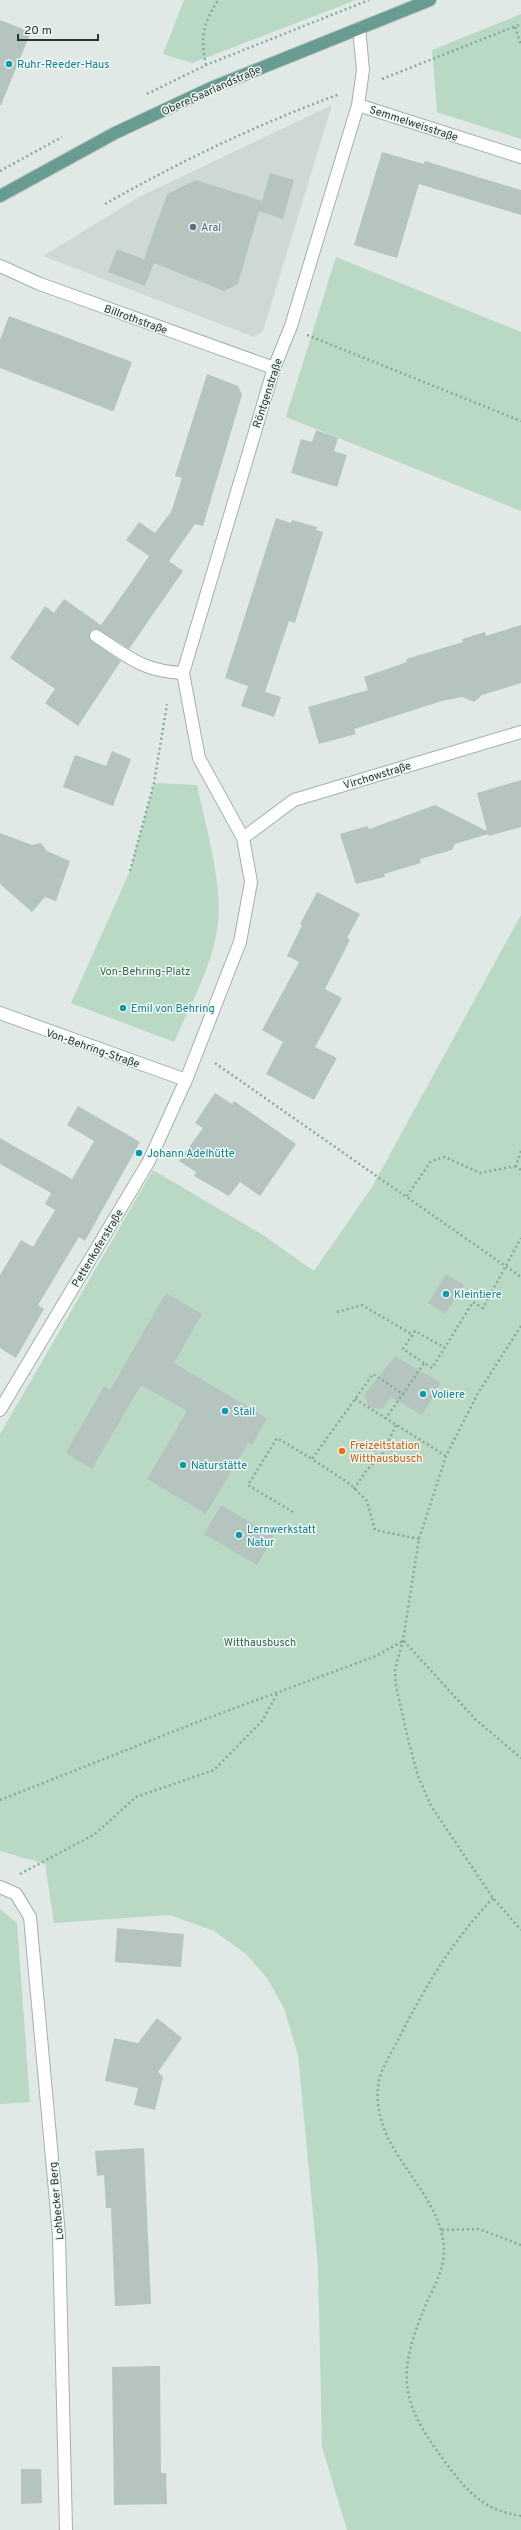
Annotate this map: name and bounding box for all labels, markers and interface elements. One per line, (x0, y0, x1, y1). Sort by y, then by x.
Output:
scale bar (18, 16, 98, 42)
text: 20 m (24, 23, 52, 39)
place label: Ruhr-Reeder-Haus (17, 58, 109, 72)
marker: Ruhr-Reeder-Haus (4, 59, 14, 69)
street label: Obere Saarlandstraße (159, 63, 263, 119)
street label: Semmelweisstraße (368, 103, 460, 145)
place label: Aral (201, 221, 221, 235)
marker: Aral (188, 222, 198, 232)
street label: Billrothstraße (102, 302, 169, 338)
street label: Röntgenstraße (250, 357, 286, 430)
street label: Virchowstraße (342, 759, 413, 793)
park label: Von-Behring-Platz (99, 965, 191, 979)
place label: Emil von Behring (131, 1002, 215, 1016)
marker: Emil von Behring (118, 1003, 128, 1013)
street label: Von-Behring-Straße (44, 1026, 141, 1072)
place label: Johann Adelhütte (147, 1147, 235, 1161)
marker: Johann Adelhütte (134, 1148, 144, 1158)
street label: Pettenkoferstraße (69, 1207, 127, 1290)
place label: Kleintiere (454, 1288, 502, 1302)
marker: Kleintiere (441, 1289, 451, 1299)
place label: Voliere (431, 1388, 465, 1402)
marker: Voliere (418, 1389, 428, 1399)
place label: Stall (233, 1405, 255, 1419)
marker: Stall (220, 1406, 230, 1416)
place label: Freizeitstation Witthausbusch (350, 1439, 422, 1466)
marker: Freizeitstation Witthausbusch (337, 1446, 347, 1456)
place label: Naturstätte (191, 1459, 247, 1473)
marker: Naturstätte (178, 1460, 188, 1470)
place label: Lernwerkstatt Natur (247, 1523, 316, 1550)
marker: Lernwerkstatt Natur (234, 1530, 244, 1540)
park label: Witthausbusch (224, 1636, 296, 1650)
street label: Lohbecker Berg (47, 2161, 67, 2241)

